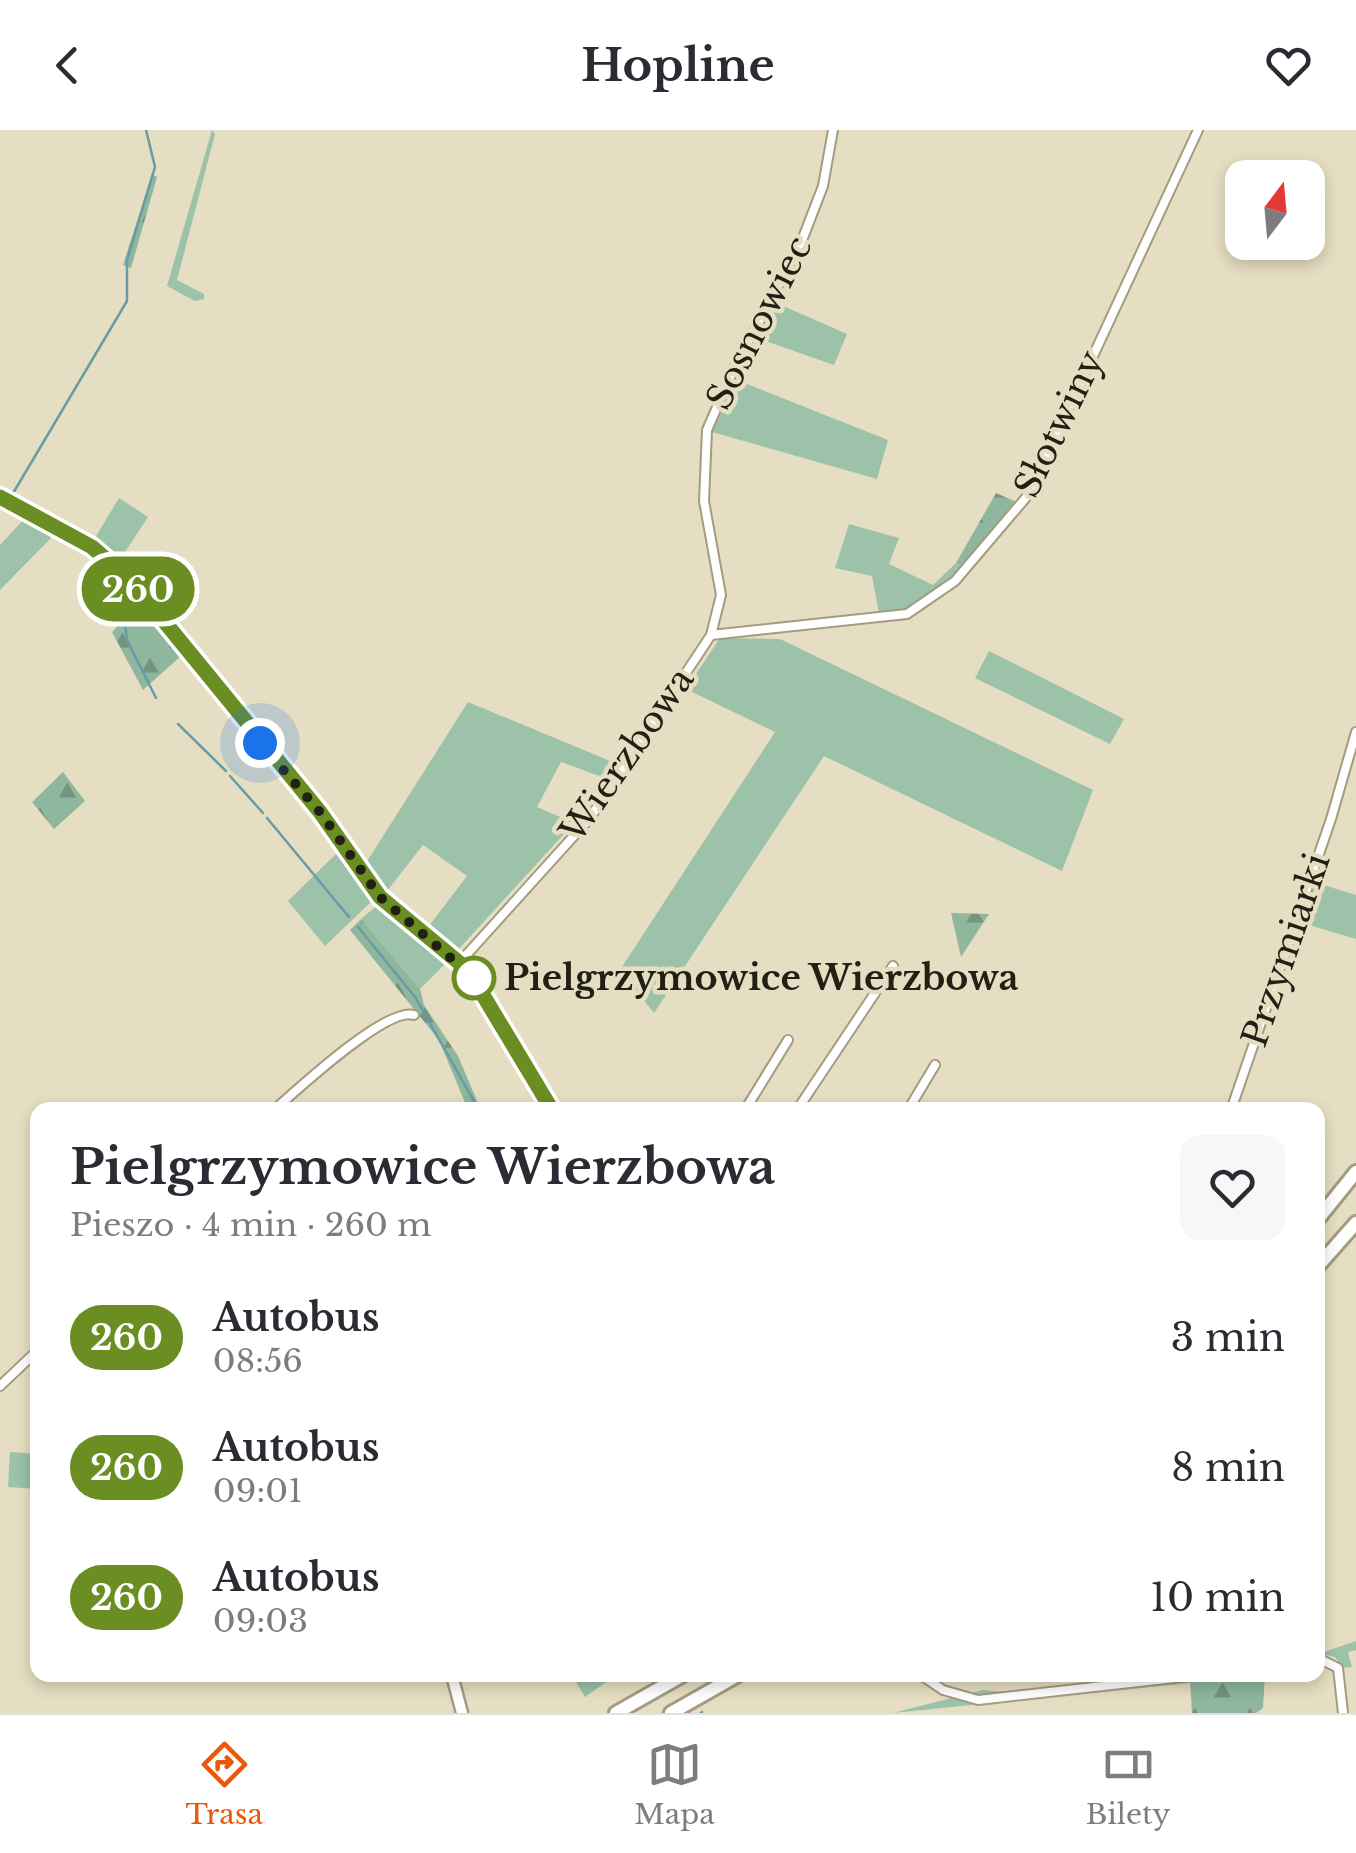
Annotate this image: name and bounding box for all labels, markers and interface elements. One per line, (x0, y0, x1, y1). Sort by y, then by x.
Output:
text: Hopline (581, 37, 775, 93)
icon: back (40, 38, 95, 93)
icon: heart (1261, 38, 1316, 93)
north arrow (1225, 160, 1325, 260)
map controls (1225, 160, 1325, 260)
street label: Sosnowiec (697, 229, 820, 416)
street label: Słotwiny (1005, 343, 1112, 504)
line badge: 260 (80, 556, 196, 622)
text: 260 (102, 568, 174, 611)
street label: Wierzbowa (550, 659, 703, 851)
your location (235, 718, 285, 768)
street label: Przymiarki (1232, 847, 1339, 1052)
place label: Pielgrzymowice Wierzbowa (504, 956, 1019, 999)
marker: Pielgrzymowice Wierzbowa (453, 957, 495, 999)
button: heart (1180, 1135, 1285, 1240)
text: Pielgrzymowice Wierzbowa (70, 1137, 776, 1197)
text: Pieszo · 4 min · 260 m (70, 1205, 431, 1245)
text: Autobus (213, 1294, 379, 1341)
text: 3 min (1171, 1314, 1285, 1361)
text: 260 (90, 1316, 163, 1359)
text: 08:56 (213, 1341, 303, 1381)
text: Autobus (213, 1424, 379, 1471)
text: 8 min (1171, 1444, 1285, 1491)
text: 260 (90, 1446, 163, 1489)
text: 09:01 (213, 1471, 302, 1511)
text: Autobus (213, 1554, 379, 1601)
text: 10 min (1150, 1574, 1285, 1621)
text: 260 (90, 1576, 163, 1619)
text: 09:03 (213, 1601, 308, 1641)
tab: Trasa (186, 1737, 263, 1832)
tab: Mapa (634, 1737, 715, 1832)
tab: Bilety (1086, 1737, 1170, 1832)

